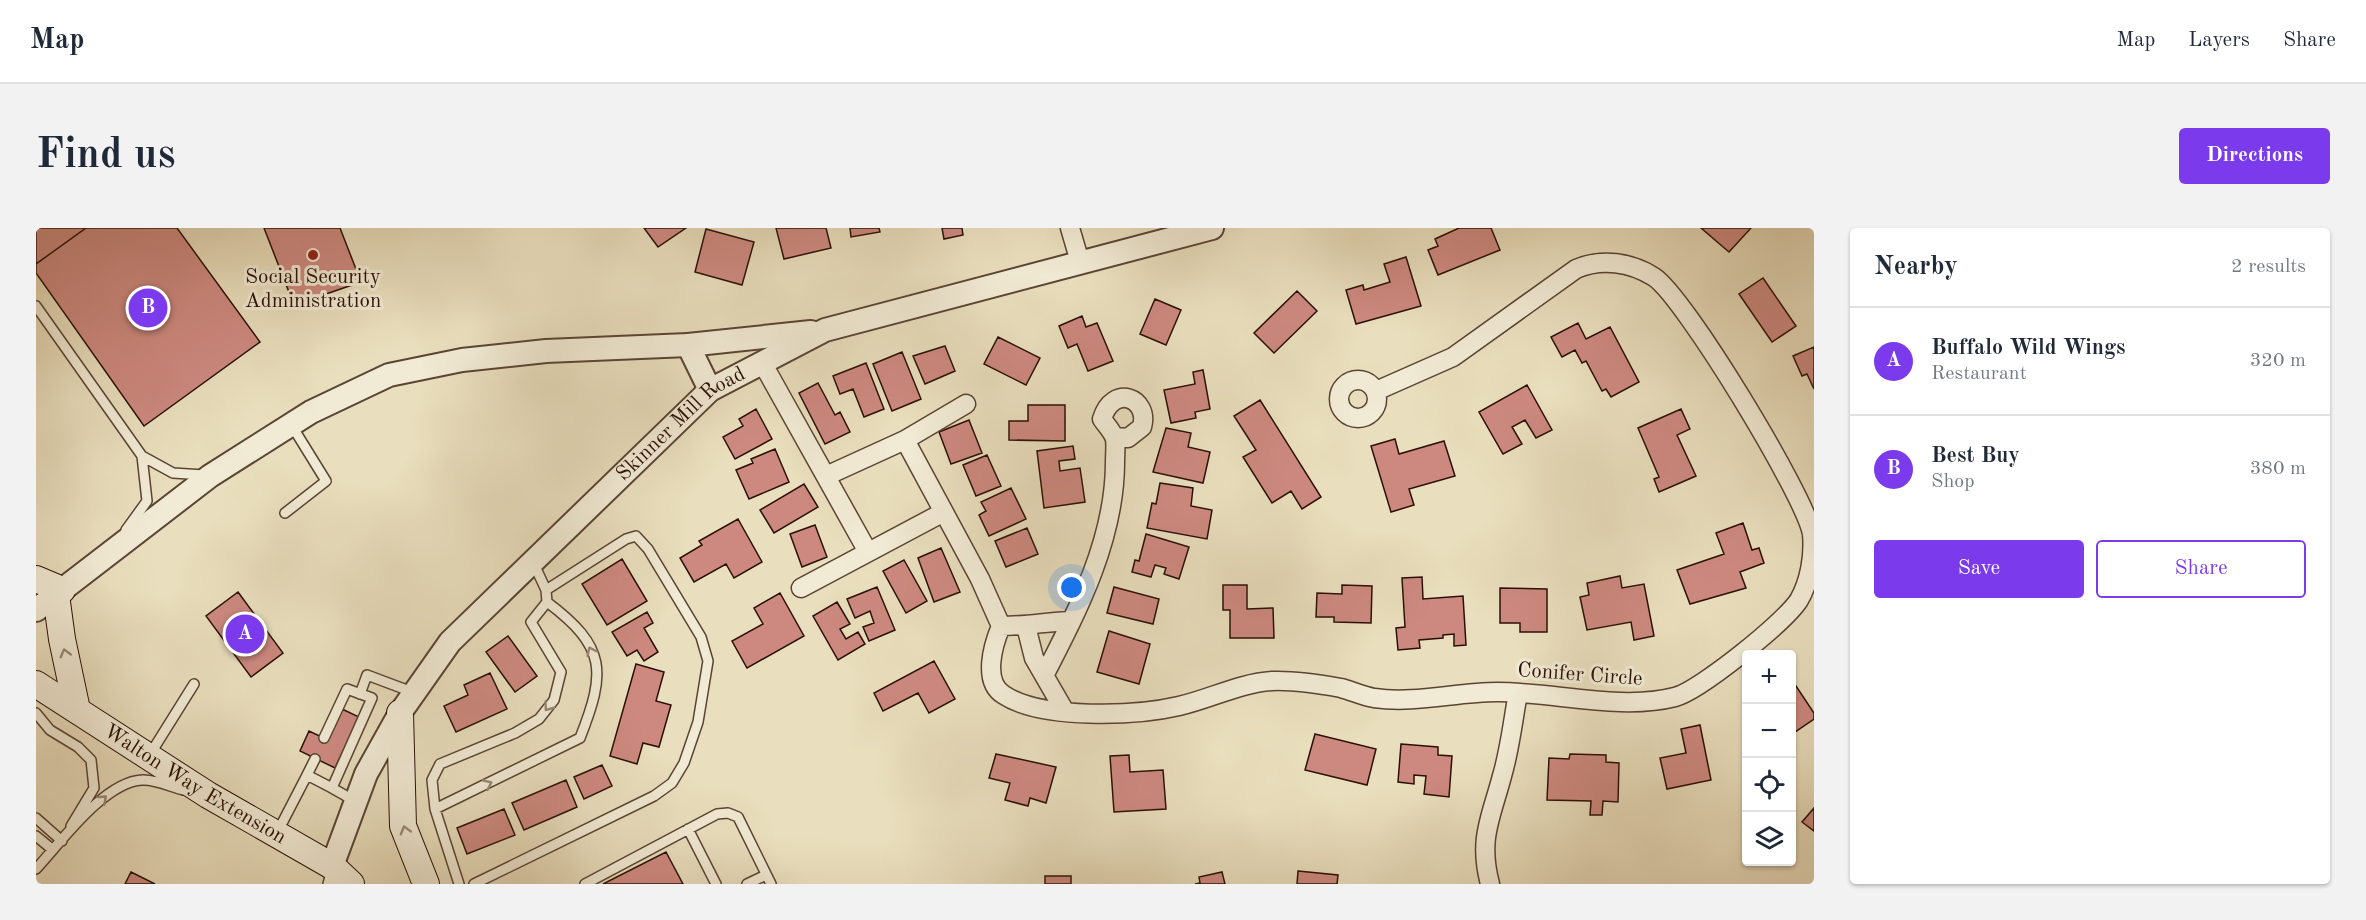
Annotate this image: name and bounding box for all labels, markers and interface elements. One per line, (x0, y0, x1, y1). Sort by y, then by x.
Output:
text: Map (30, 27, 84, 55)
text: Map (2116, 30, 2155, 51)
text: Layers (2188, 30, 2250, 51)
text: Share (2283, 30, 2336, 51)
button: Directions (2179, 128, 2330, 184)
text: Find us (36, 135, 175, 177)
marker: Social Security Administration (306, 248, 320, 262)
text: Nearby (1874, 254, 1958, 280)
text: 2 results (2231, 257, 2306, 277)
place label: Social Security Administration (245, 267, 381, 312)
pin: B (128, 286, 168, 331)
text: Buffalo Wild Wings (1931, 337, 2126, 359)
text: A (1886, 351, 1901, 371)
text: 320 m (2250, 351, 2306, 371)
street label: Skinner Mill Road (612, 363, 749, 485)
text: Restaurant (1931, 364, 2027, 384)
text: Best Buy (1931, 445, 2020, 467)
text: B (1886, 459, 1901, 479)
text: 380 m (2250, 459, 2306, 479)
text: Shop (1931, 472, 1975, 492)
button: Save (1874, 540, 2084, 598)
button: Share (2096, 540, 2306, 598)
your location (1057, 573, 1086, 602)
pin: A (226, 612, 264, 656)
one-way arrow (587, 646, 599, 657)
one-way arrow (60, 648, 73, 658)
map controls (1742, 650, 1796, 866)
button: + (1742, 650, 1796, 704)
street label: Conifer Circle (1517, 660, 1643, 690)
one-way arrow (545, 700, 556, 711)
button: − (1742, 704, 1796, 758)
street label: Walton Way Extension (100, 720, 290, 848)
button: locate (1742, 758, 1796, 812)
one-way arrow (481, 780, 492, 792)
one-way arrow (96, 795, 106, 806)
button: layers (1742, 812, 1796, 866)
one-way arrow (400, 825, 412, 836)

